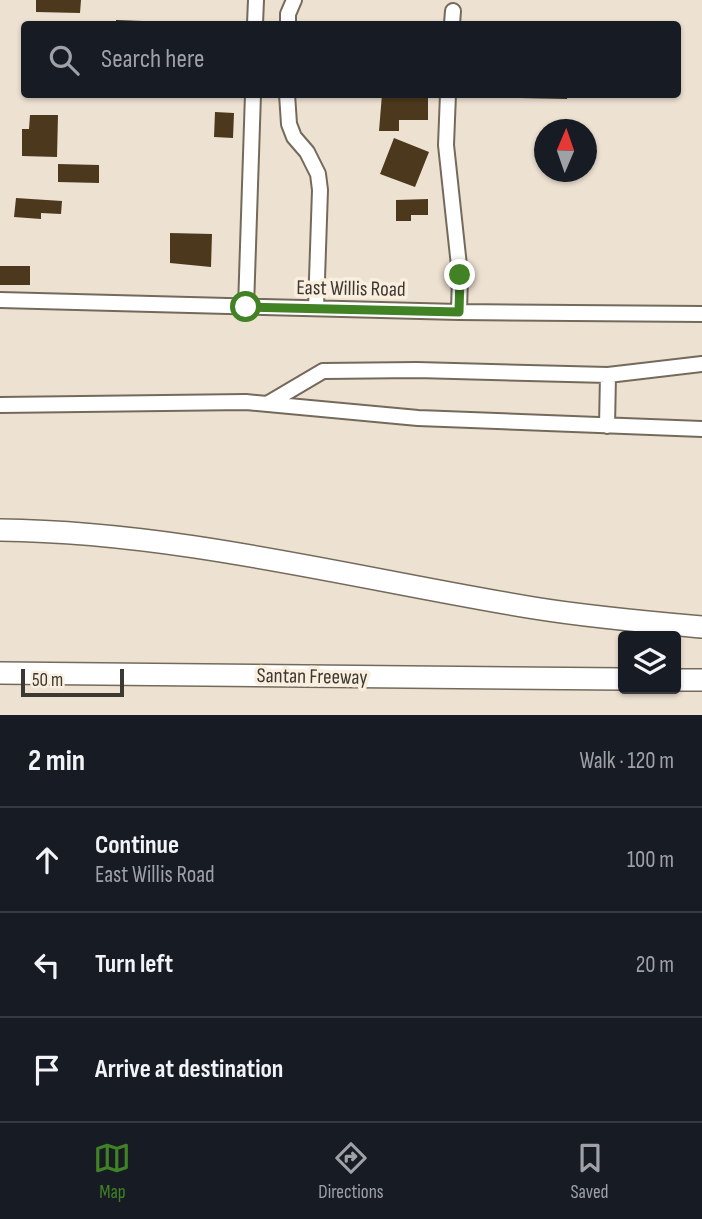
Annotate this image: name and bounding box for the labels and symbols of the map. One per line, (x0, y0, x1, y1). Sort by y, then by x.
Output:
north arrow (534, 119, 597, 182)
route end (444, 259, 475, 290)
street label: East Willis Road (296, 275, 406, 302)
route start (230, 291, 261, 322)
street label: Santan Freeway (256, 663, 368, 690)
scale bar (21, 666, 124, 698)

